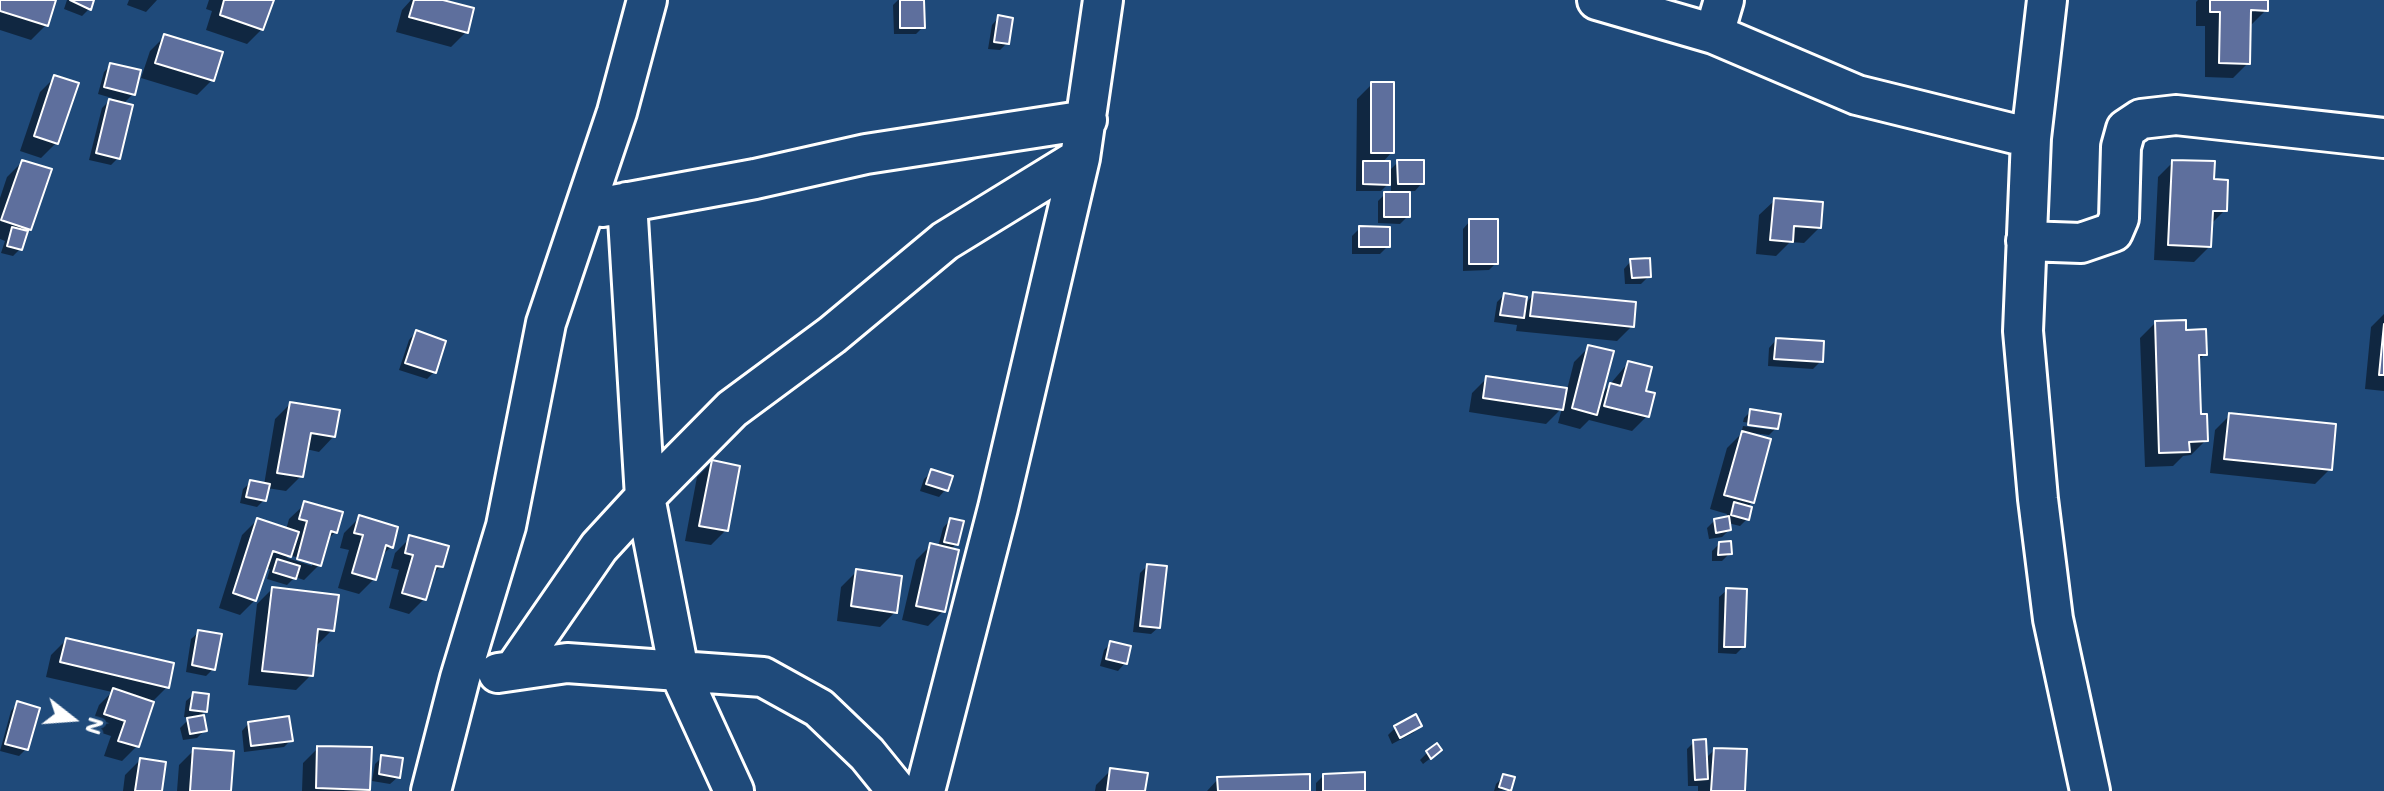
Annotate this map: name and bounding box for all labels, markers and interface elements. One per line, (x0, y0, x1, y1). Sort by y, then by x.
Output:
north arrow (32, 679, 112, 759)
text: N (79, 714, 112, 738)

